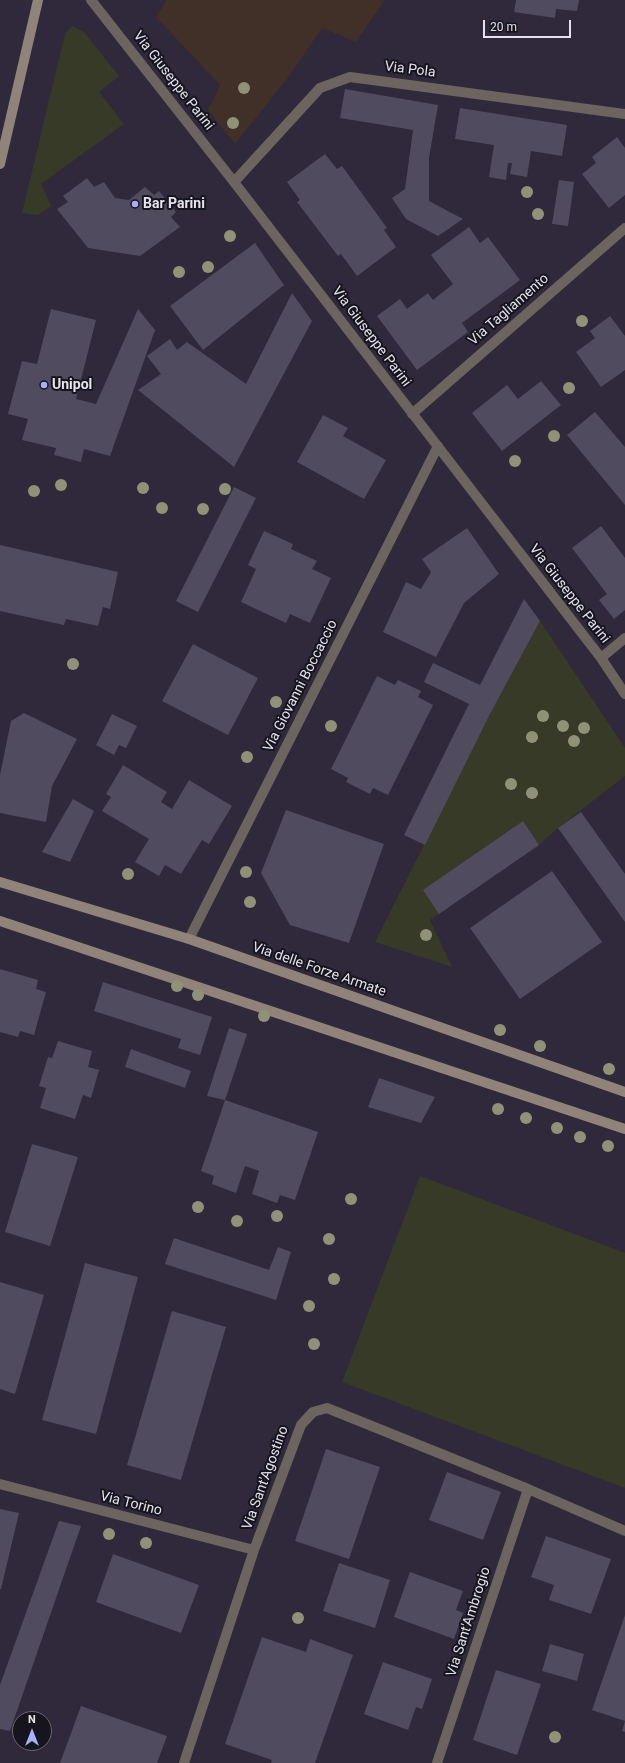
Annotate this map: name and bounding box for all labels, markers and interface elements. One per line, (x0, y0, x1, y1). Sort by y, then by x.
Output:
scale bar (485, 12, 573, 38)
text: 20 m (490, 20, 517, 34)
street label: Via Giuseppe Parini (129, 28, 217, 134)
street label: Via Pola (384, 59, 436, 81)
place label: Bar Parini (143, 196, 205, 212)
marker: Bar Parini (130, 199, 140, 209)
street label: Via Tagliamento (465, 271, 553, 349)
street label: Via Giuseppe Parini (328, 284, 414, 390)
place label: Unipol (52, 377, 92, 393)
marker: Unipol (39, 380, 49, 390)
street label: Via Giuseppe Parini (525, 541, 613, 647)
street label: Via Giovanni Boccaccio (260, 617, 342, 755)
street label: Via delle Forze Armate (250, 939, 388, 1001)
street label: Via Sant'Agostino (239, 1424, 293, 1532)
street label: Via Torino (98, 1488, 164, 1520)
street label: Via Sant'Ambrogio (443, 1565, 495, 1679)
north arrow (12, 1711, 52, 1751)
text: N (28, 1713, 36, 1726)

